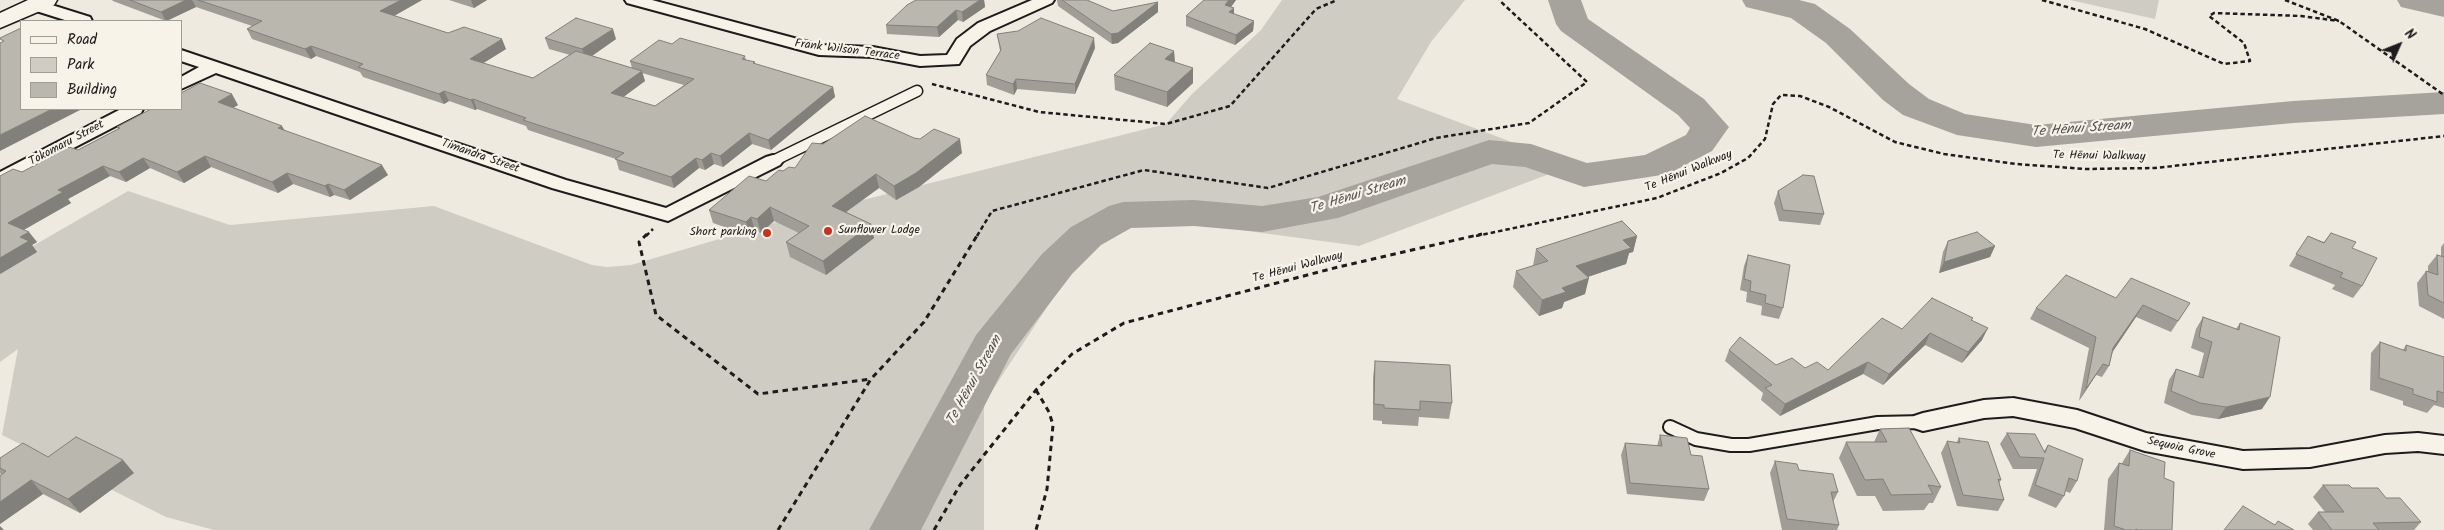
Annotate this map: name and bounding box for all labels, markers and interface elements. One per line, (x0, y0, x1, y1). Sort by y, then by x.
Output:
legend (20, 20, 182, 110)
north arrow (2374, 20, 2424, 70)
text: N (2399, 24, 2421, 45)
text: Road (67, 28, 97, 52)
street label: Frank Wilson Terrace (794, 37, 900, 65)
text: Park (67, 53, 94, 77)
text: Building (67, 78, 117, 102)
street label: Tokomaru Street (27, 118, 107, 170)
water label: Te Hēnui Stream (2031, 118, 2131, 142)
street label: Timandra Street (439, 137, 521, 177)
street label: Te Hēnui Walkway (1643, 148, 1735, 196)
street label: Te Hēnui Walkway (2053, 149, 2145, 165)
water label: Te Hēnui Stream (1308, 173, 1408, 219)
place label: Sunflower Lodge (838, 224, 920, 238)
marker: Sunflower Lodge (822, 225, 834, 237)
place label: Short parking (689, 226, 757, 240)
marker: Short parking (761, 227, 773, 239)
street label: Te Hēnui Walkway (1251, 249, 1345, 287)
water label: Te Hēnui Stream (944, 333, 1006, 429)
street label: Sequoia Grove (2146, 435, 2216, 463)

